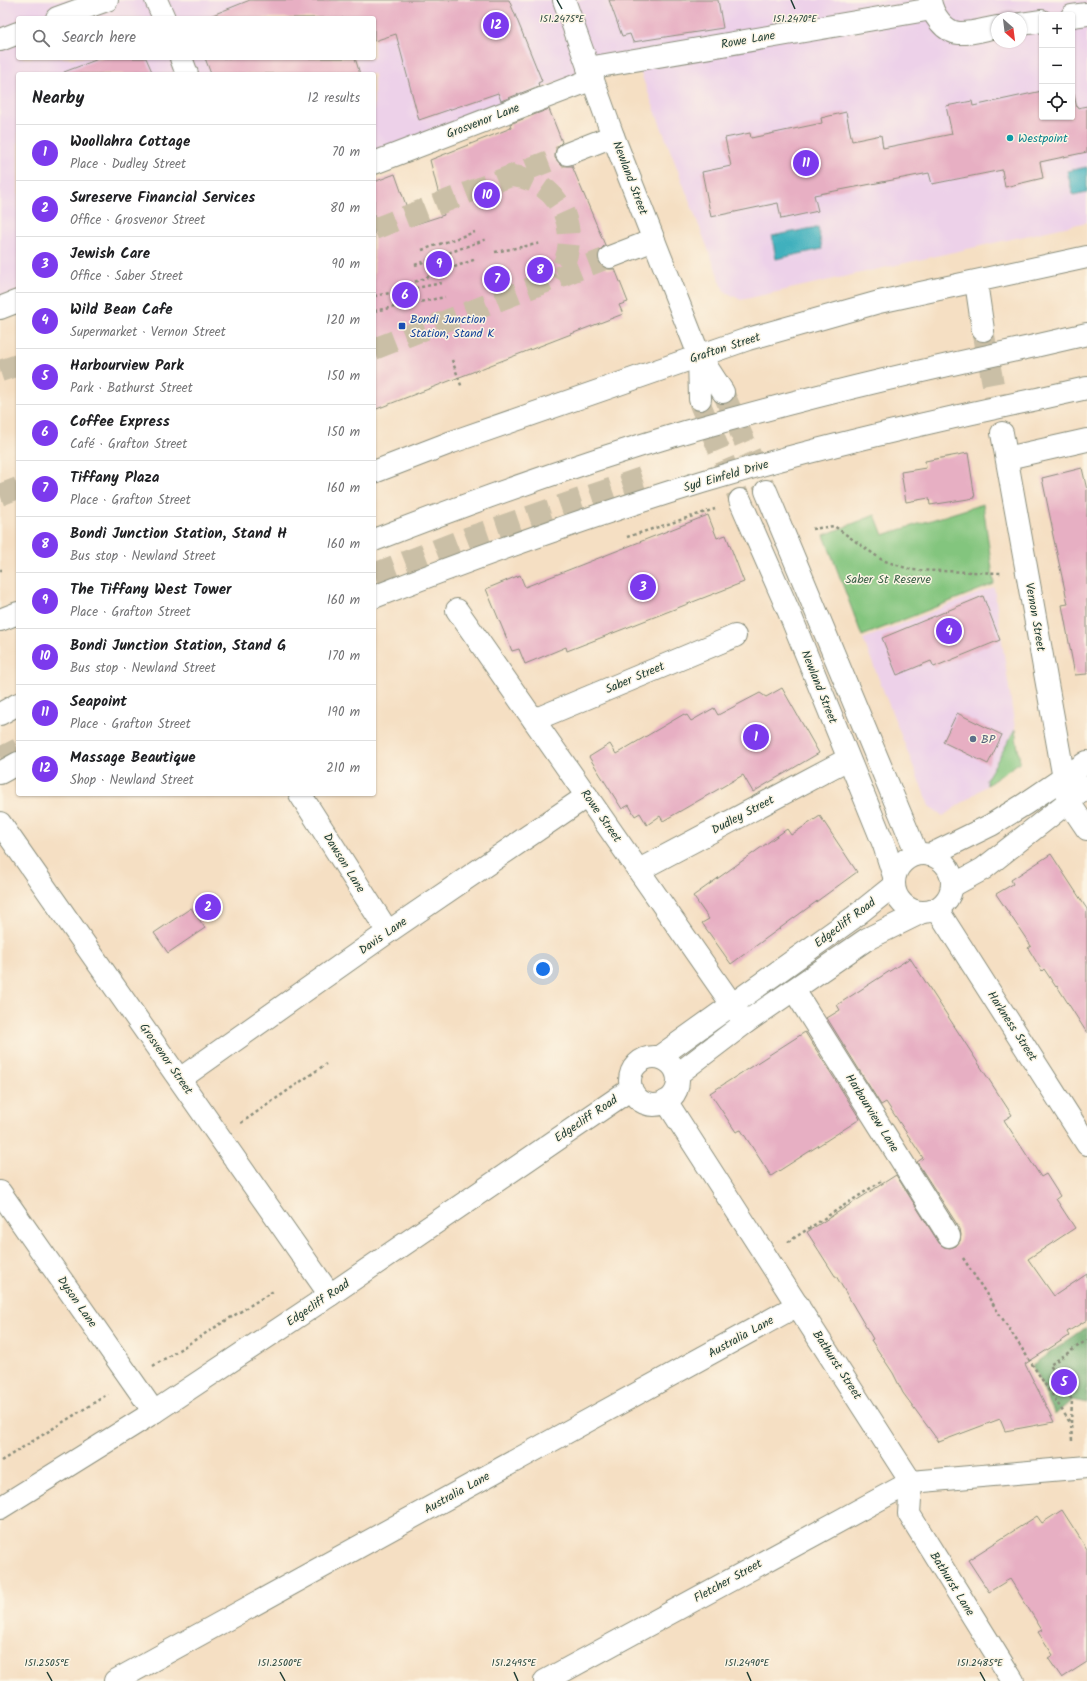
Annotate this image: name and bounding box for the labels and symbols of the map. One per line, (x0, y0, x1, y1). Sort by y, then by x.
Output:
pin: 12 (483, 10, 509, 40)
text: 151.2475°E (540, 11, 585, 27)
text: 151.2470°E (773, 11, 818, 27)
north arrow (991, 12, 1027, 48)
street label: Rowe Lane (719, 26, 777, 54)
street label: Grosvenor Lane (444, 98, 523, 144)
place label: Westpoint (1018, 129, 1068, 148)
marker: Westpoint (1005, 133, 1015, 143)
street label: Newland Street (607, 138, 653, 218)
pin: 11 (793, 148, 819, 178)
pin: 10 (474, 180, 500, 210)
pin: 9 (426, 249, 452, 279)
pin: 8 (527, 255, 553, 285)
pin: 7 (484, 264, 510, 294)
pin: 6 (392, 280, 418, 310)
place label: Bondi Junction Station, Stand K (410, 310, 495, 343)
marker: Bondi Junction Station, Stand K (397, 321, 407, 331)
street label: Grafton Street (687, 328, 763, 368)
street label: Syd Einfeld Drive (681, 455, 771, 497)
park label: Saber St Reserve (845, 570, 931, 589)
pin: 3 (630, 572, 656, 602)
street label: Vernon Street (1020, 581, 1050, 653)
pin: 4 (936, 616, 962, 646)
street label: Newland Street (796, 647, 843, 727)
street label: Saber Street (602, 657, 668, 699)
pin: 1 (743, 722, 769, 752)
place label: BP (981, 730, 996, 749)
marker: BP (968, 734, 978, 744)
street label: Rowe Street (576, 785, 627, 847)
street label: Dudley Street (708, 790, 778, 840)
street label: Dawson Lane (318, 829, 370, 897)
pin: 2 (195, 892, 221, 922)
street label: Edgecliff Road (810, 893, 881, 953)
street label: Davis Lane (355, 912, 412, 960)
your location (533, 959, 553, 979)
street label: Harkness Street (982, 987, 1042, 1065)
street label: Grosvenor Street (134, 1019, 198, 1099)
street label: Harbourview Lane (840, 1070, 904, 1156)
street label: Edgecliff Road (550, 1090, 622, 1147)
street label: Dyson Lane (52, 1272, 102, 1332)
street label: Edgecliff Road (282, 1274, 354, 1331)
street label: Australia Lane (705, 1311, 778, 1363)
street label: Bathurst Street (807, 1327, 867, 1404)
pin: 5 (1051, 1367, 1077, 1397)
street label: Australia Lane (421, 1467, 494, 1519)
street label: Bathurst Lane (925, 1548, 980, 1620)
street label: Fletcher Street (690, 1554, 766, 1608)
text: 151.2505°E (25, 1655, 71, 1671)
text: 151.2500°E (258, 1655, 303, 1671)
text: 151.2495°E (492, 1655, 538, 1671)
text: 151.2490°E (725, 1655, 770, 1671)
text: 151.2485°E (957, 1655, 1004, 1671)

